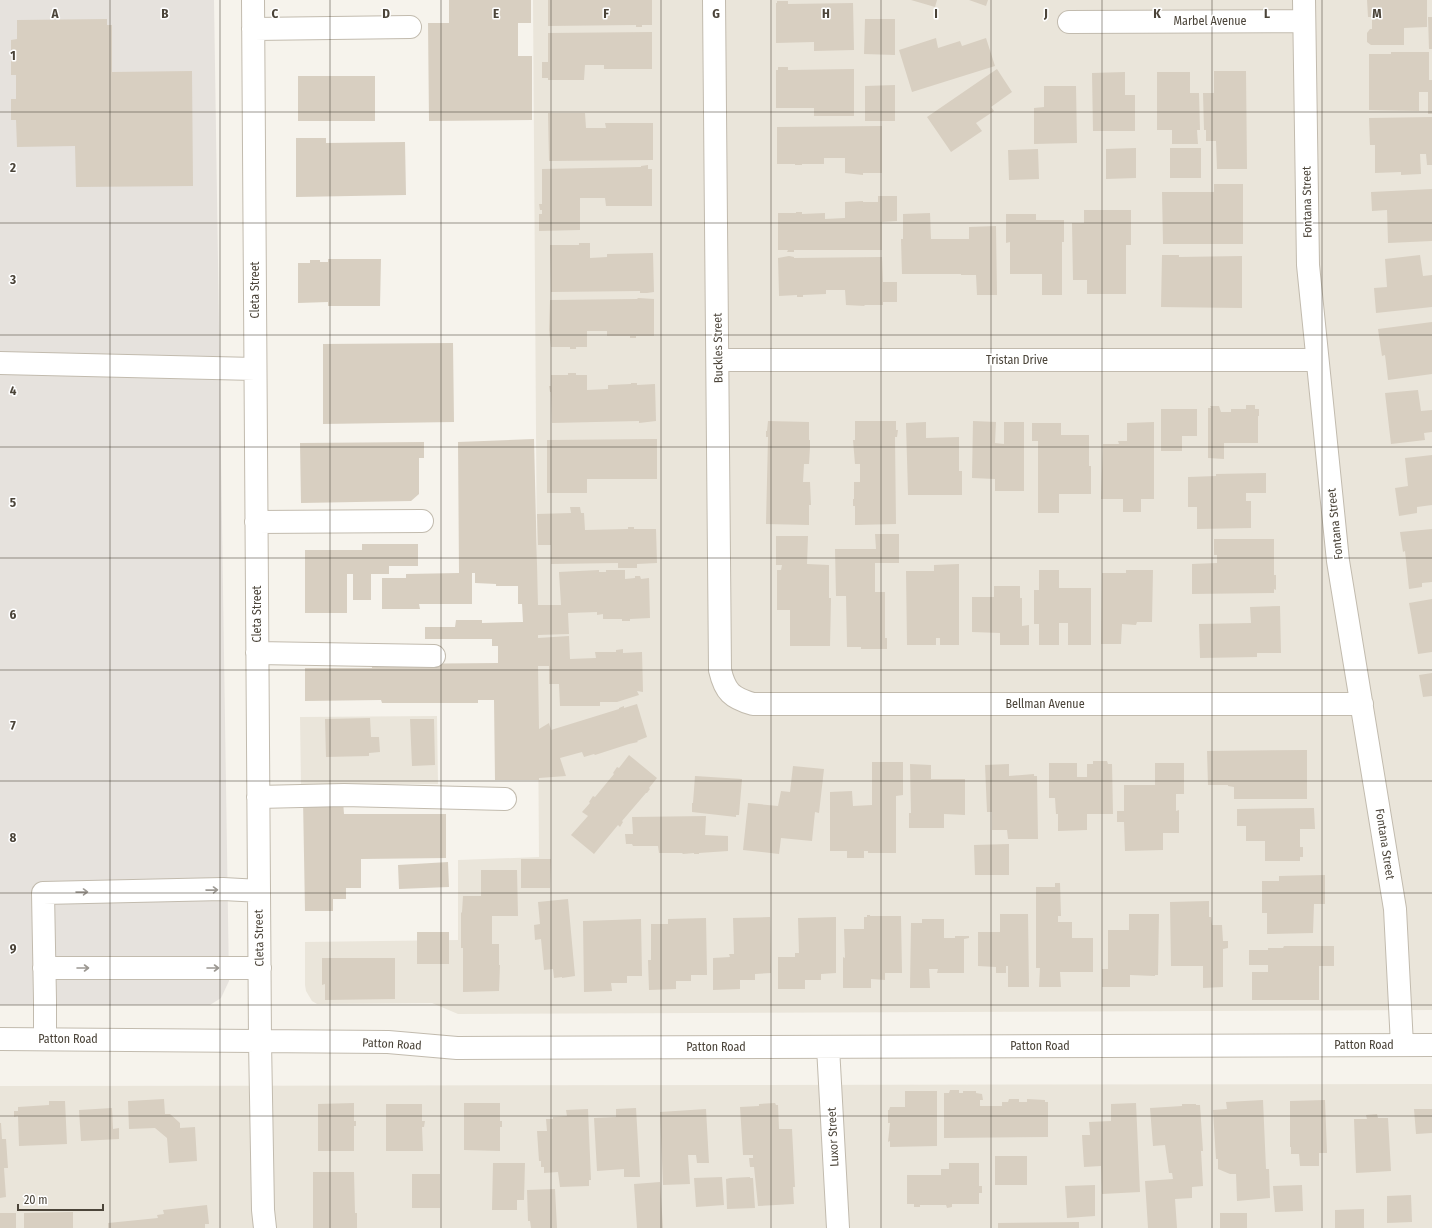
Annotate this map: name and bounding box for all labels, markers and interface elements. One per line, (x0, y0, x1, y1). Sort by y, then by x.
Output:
text: A (50, 6, 59, 21)
text: B (161, 6, 169, 21)
text: C (272, 6, 279, 21)
text: D (382, 6, 390, 21)
text: E (493, 6, 499, 21)
text: F (603, 6, 609, 21)
text: G (712, 6, 720, 21)
text: H (822, 6, 830, 21)
text: I (934, 6, 938, 21)
text: J (1043, 6, 1048, 21)
text: K (1153, 6, 1161, 21)
text: L (1264, 6, 1270, 21)
text: M (1372, 6, 1382, 21)
street label: Marbel Avenue (1174, 14, 1247, 28)
text: 1 (10, 48, 16, 63)
text: 2 (9, 160, 16, 175)
street label: Fontana Street (1299, 166, 1315, 238)
street label: Cleta Street (248, 261, 262, 319)
text: 3 (9, 272, 16, 287)
street label: Buckles Street (710, 313, 726, 383)
street label: Tristan Drive (986, 353, 1048, 367)
text: 4 (10, 383, 17, 398)
street label: Fontana Street (1324, 488, 1346, 560)
text: 5 (10, 495, 16, 510)
street label: Cleta Street (250, 585, 264, 643)
text: 6 (10, 607, 17, 622)
street label: Bellman Avenue (1005, 697, 1085, 711)
text: 7 (10, 718, 16, 733)
street label: Fontana Street (1372, 807, 1398, 881)
text: 8 (10, 830, 17, 845)
one-way arrow (205, 886, 218, 894)
one-way arrow (75, 888, 88, 896)
street label: Cleta Street (252, 909, 266, 967)
text: 9 (10, 941, 17, 956)
one-way arrow (76, 964, 89, 972)
one-way arrow (206, 964, 219, 972)
street label: Patton Road (38, 1032, 98, 1046)
street label: Patton Road (362, 1035, 422, 1053)
street label: Patton Road (1334, 1038, 1394, 1052)
street label: Patton Road (1010, 1039, 1070, 1053)
street label: Patton Road (686, 1040, 746, 1054)
street label: Luxor Street (824, 1107, 842, 1167)
scale bar (18, 1186, 103, 1212)
text: 20 m (24, 1193, 48, 1207)

